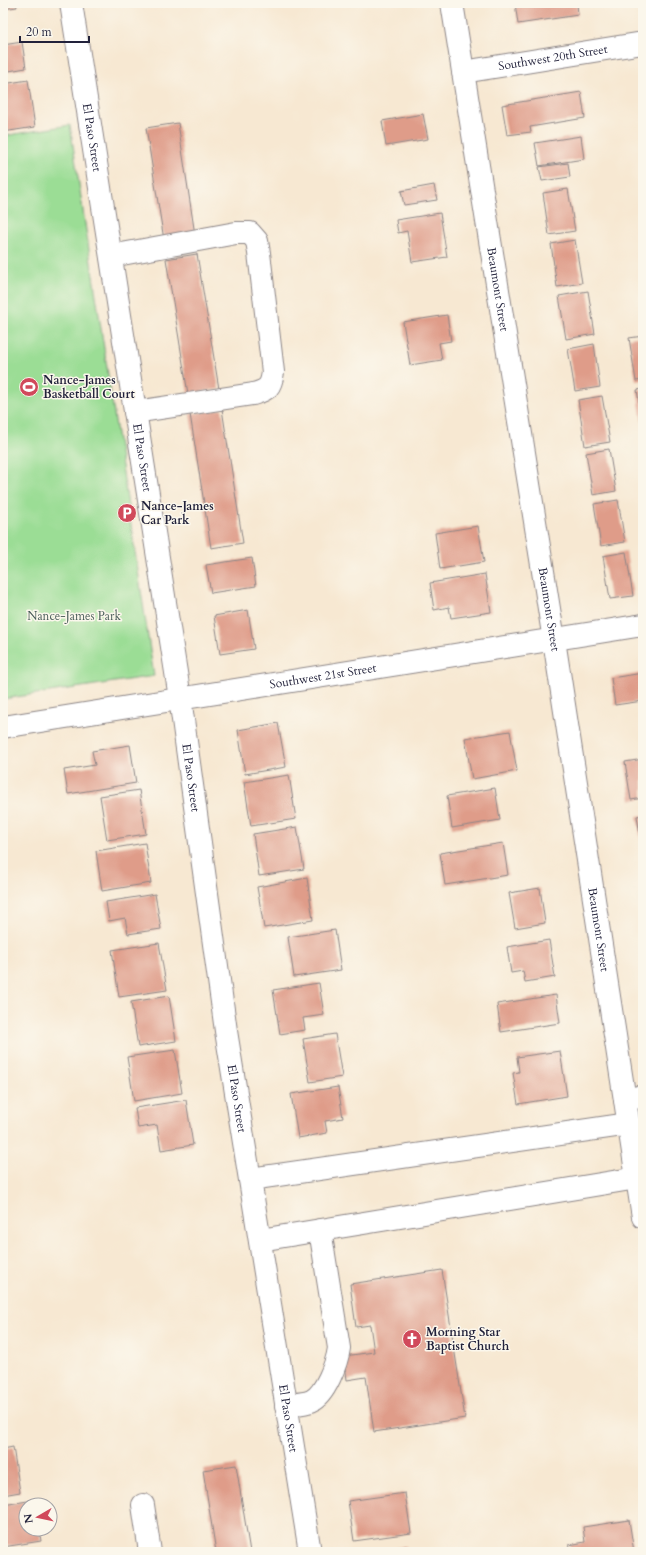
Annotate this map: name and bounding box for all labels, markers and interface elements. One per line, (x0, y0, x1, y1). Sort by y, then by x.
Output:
scale bar (20, 18, 89, 44)
text: 20 m (26, 24, 53, 40)
street label: Southwest 20th Street (497, 41, 609, 74)
street label: El Paso Street (79, 102, 105, 173)
street label: Beaumont Street (483, 246, 512, 333)
place label: Nance-James Basketball Court (43, 372, 135, 402)
sports icon: Nance-James Basketball Court (18, 376, 40, 398)
street label: El Paso Street (129, 422, 156, 493)
place label: Nance-James Car Park (141, 498, 214, 528)
parking icon: Nance-James Car Park (116, 502, 138, 524)
street label: Beaumont Street (534, 566, 564, 653)
park label: Nance-James Park (27, 608, 121, 624)
street label: Southwest 21st Street (268, 660, 378, 692)
street label: El Paso Street (178, 743, 204, 813)
street label: Beaumont Street (584, 886, 613, 973)
street label: El Paso Street (224, 1063, 250, 1134)
place label: Morning Star Baptist Church (426, 1324, 510, 1354)
church icon: Morning Star Baptist Church (401, 1328, 423, 1350)
street label: El Paso Street (275, 1383, 302, 1454)
north arrow (18, 1497, 58, 1537)
text: N (20, 1512, 37, 1524)

